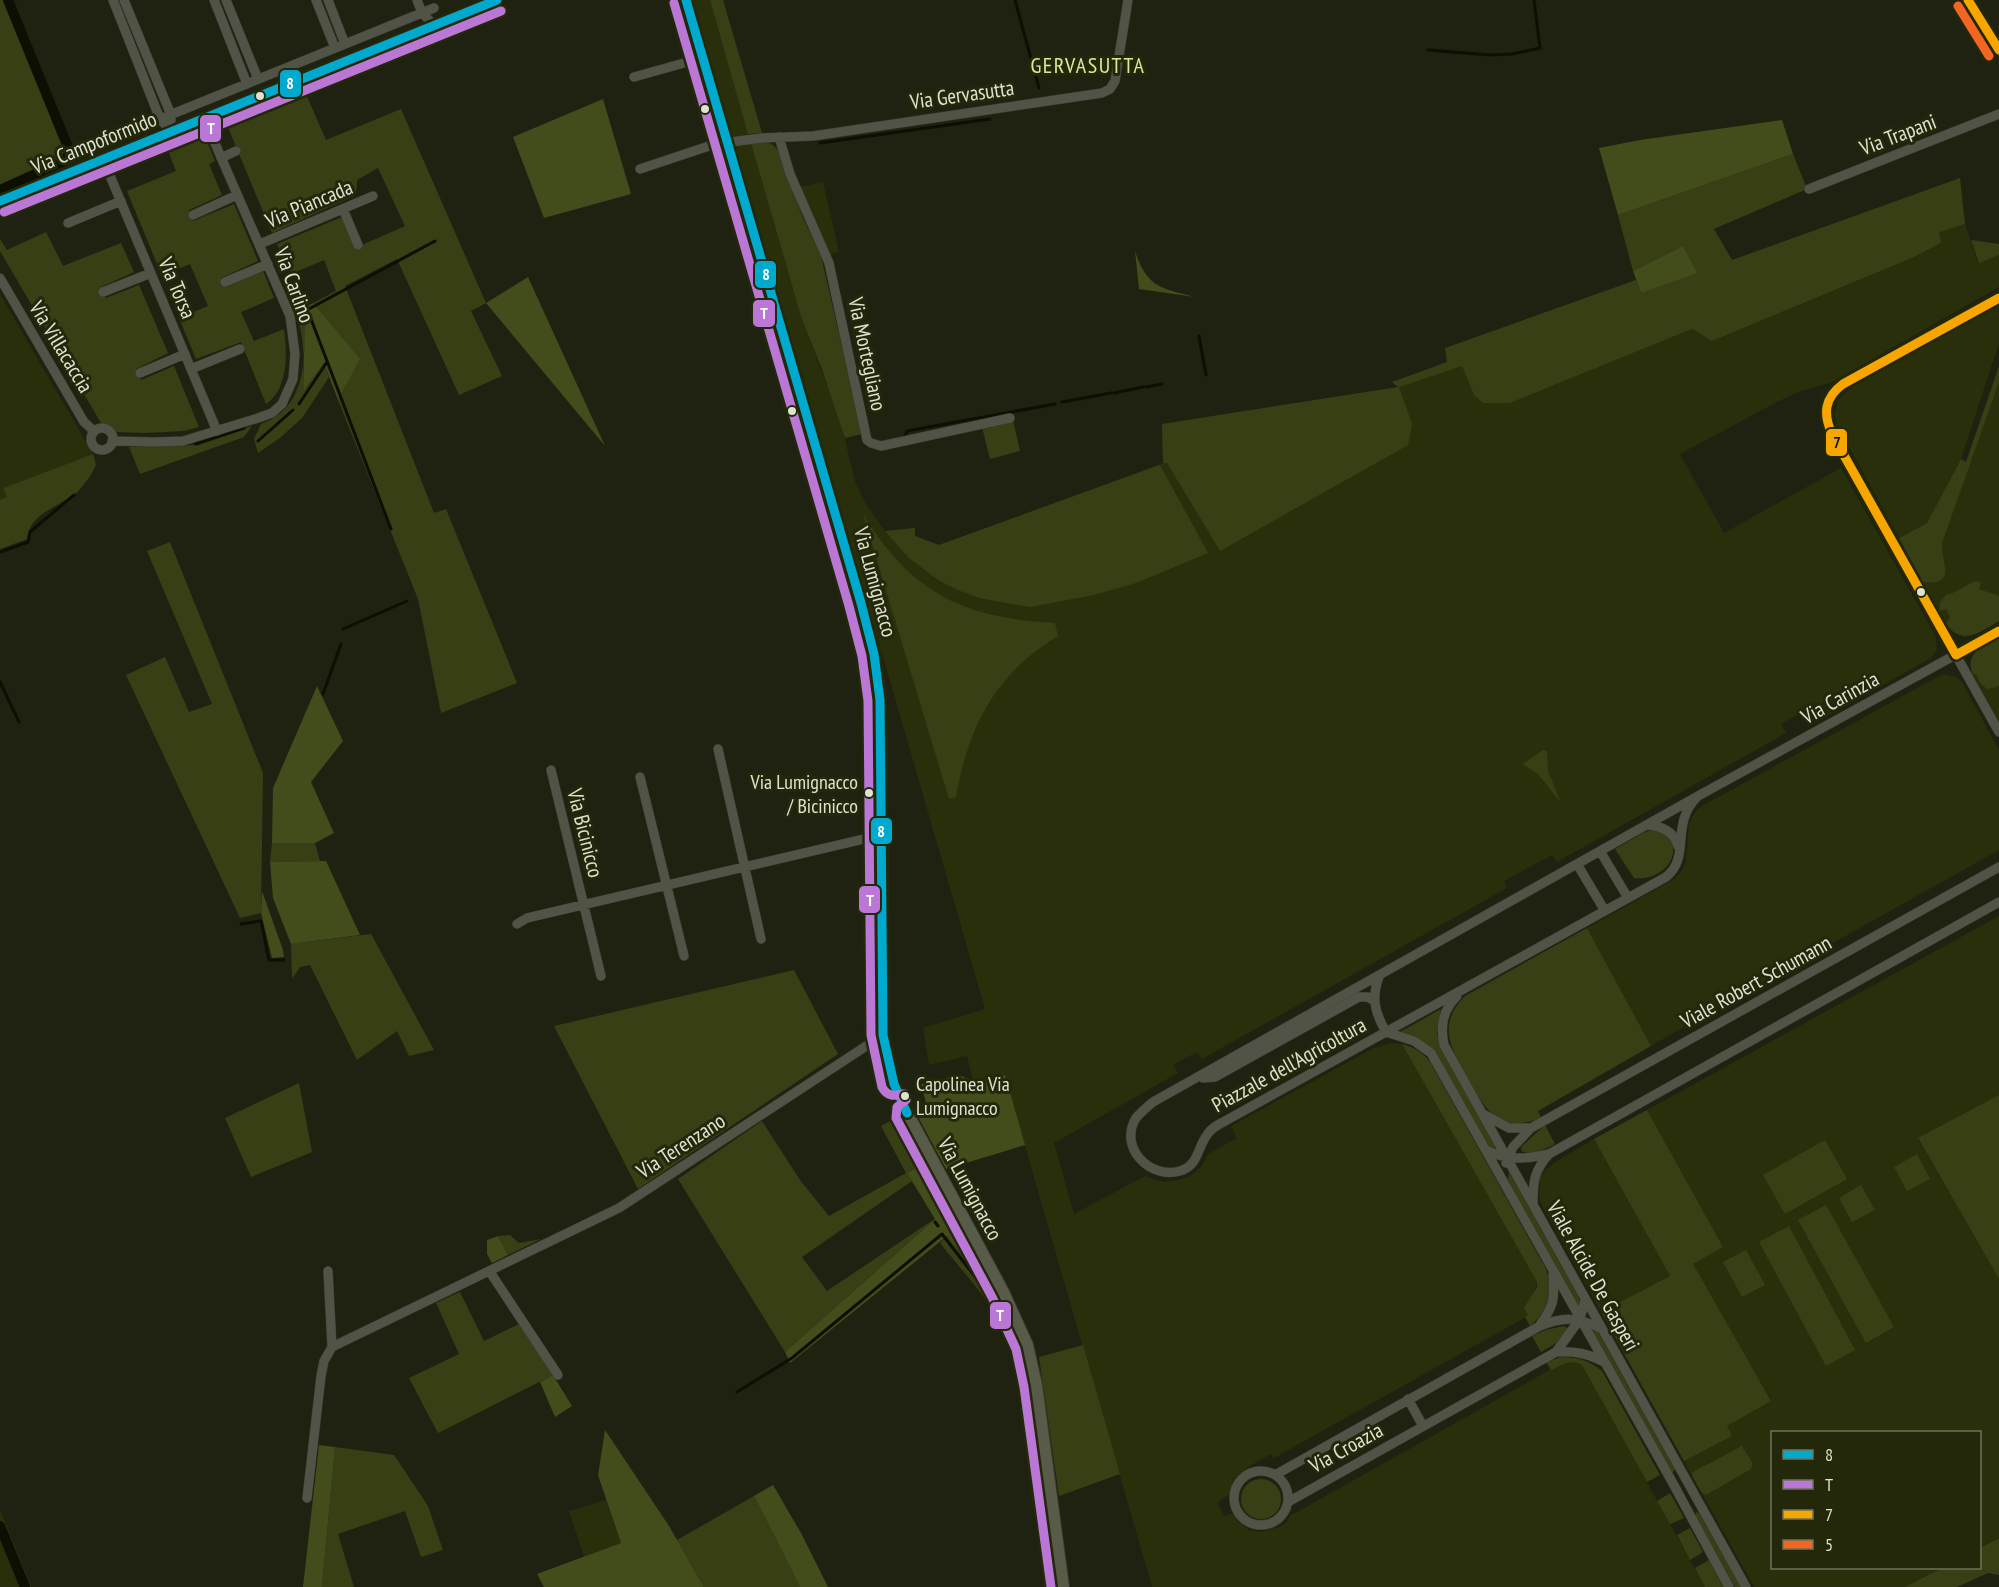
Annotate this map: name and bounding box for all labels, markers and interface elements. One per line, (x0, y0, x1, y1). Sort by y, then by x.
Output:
district label: GERVASUTTA (1031, 51, 1145, 79)
line badge: 8 (279, 69, 302, 98)
text: 8 (286, 73, 294, 93)
street label: Via Gervasutta (907, 74, 1016, 115)
unlabelled marker (254, 90, 266, 102)
unlabelled marker (699, 103, 711, 115)
street label: Via Campoformido (26, 105, 161, 180)
street label: Via Trapani (1855, 108, 1940, 162)
line badge: T (199, 114, 222, 143)
text: T (207, 118, 215, 138)
street label: Via Piancada (260, 173, 356, 234)
street label: Via Carlino (268, 242, 321, 326)
street label: Via Torsa (152, 252, 202, 323)
line badge: 8 (754, 260, 777, 289)
text: 8 (762, 264, 770, 284)
street label: Via Mortegliano (842, 294, 893, 413)
street label: Via Villacaccia (23, 295, 99, 398)
line badge: T (752, 299, 776, 328)
text: T (760, 303, 768, 323)
unlabelled marker (786, 405, 798, 417)
line badge: 7 (1825, 428, 1848, 457)
text: 7 (1833, 432, 1841, 452)
street label: Via Lumignacco (848, 523, 903, 640)
unlabelled marker (1915, 586, 1927, 598)
street label: Via Carinzia (1795, 665, 1883, 730)
place label: Via Lumignacco / Bicinicco (749, 769, 858, 819)
street label: Via Bicinicco (561, 785, 610, 880)
marker: Via Lumignacco / Bicinicco (863, 787, 875, 799)
line badge: 8 (870, 817, 893, 845)
text: 8 (877, 821, 885, 841)
line badge: T (858, 885, 881, 914)
text: T (866, 890, 874, 910)
street label: Viale Robert Schumann (1675, 929, 1836, 1035)
street label: Piazzale dell'Agricoltura (1207, 1011, 1371, 1118)
place label: Capolinea Via Lumignacco (916, 1071, 1010, 1121)
marker: Capolinea Via Lumignacco (899, 1090, 911, 1102)
street label: Via Terenzano (630, 1107, 730, 1185)
street label: Via Lumignacco (932, 1132, 1009, 1245)
street label: Viale Alcide De Gasperi (1541, 1195, 1646, 1355)
line badge: T (989, 1301, 1012, 1330)
text: T (996, 1305, 1004, 1325)
street label: Via Croazia (1303, 1416, 1387, 1479)
legend (1771, 1431, 1981, 1569)
text: 8 (1825, 1443, 1833, 1466)
text: T (1825, 1473, 1833, 1496)
text: 7 (1825, 1503, 1833, 1526)
text: 5 (1825, 1533, 1833, 1556)

